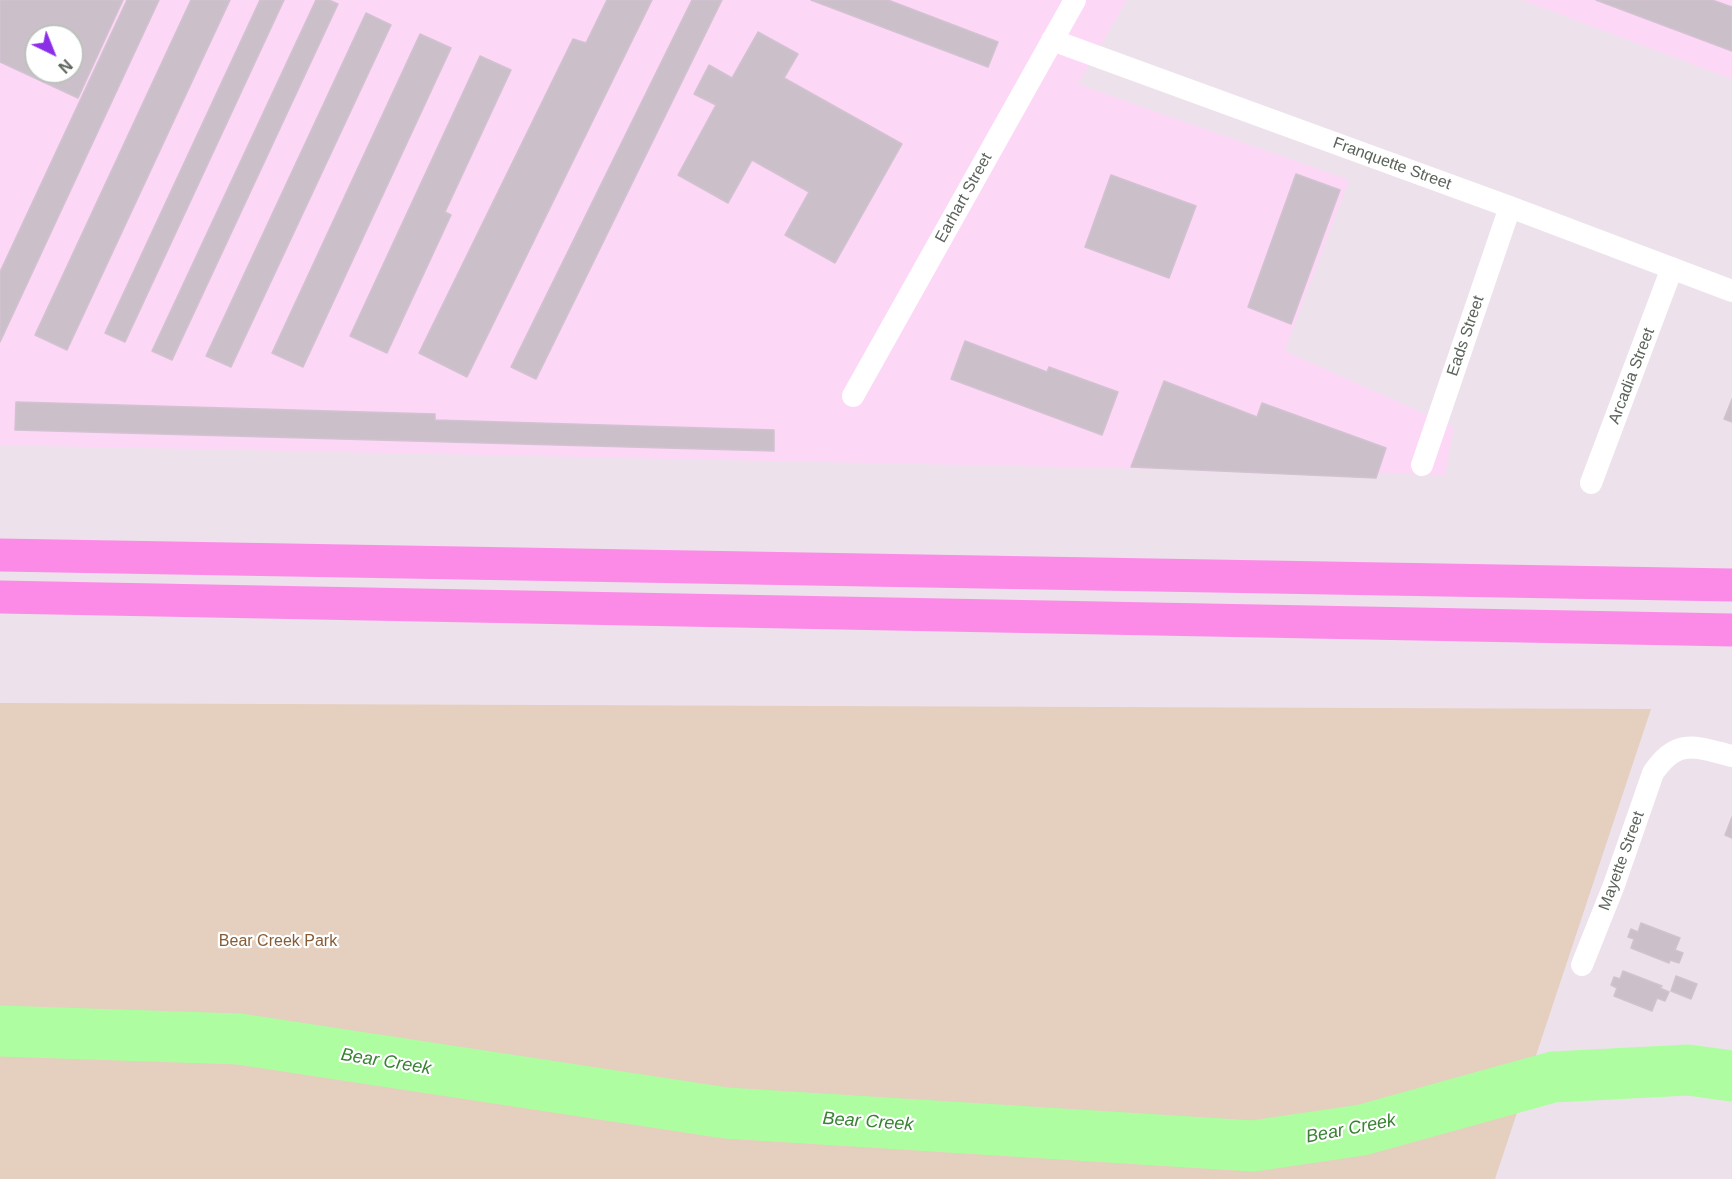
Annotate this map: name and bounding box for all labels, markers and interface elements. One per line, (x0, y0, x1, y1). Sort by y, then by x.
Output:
north arrow (24, 24, 84, 84)
text: N (55, 56, 75, 76)
street label: Franquette Street (1330, 134, 1454, 194)
street label: Earhart Street (931, 150, 997, 246)
street label: Eads Street (1443, 293, 1489, 379)
street label: Arcadia Street (1605, 325, 1659, 427)
street label: Mayette Street (1595, 809, 1649, 913)
park label: Bear Creek Park (219, 932, 337, 952)
water label: Bear Creek (339, 1044, 433, 1080)
water label: Bear Creek (822, 1108, 914, 1136)
water label: Bear Creek (1304, 1110, 1398, 1148)

